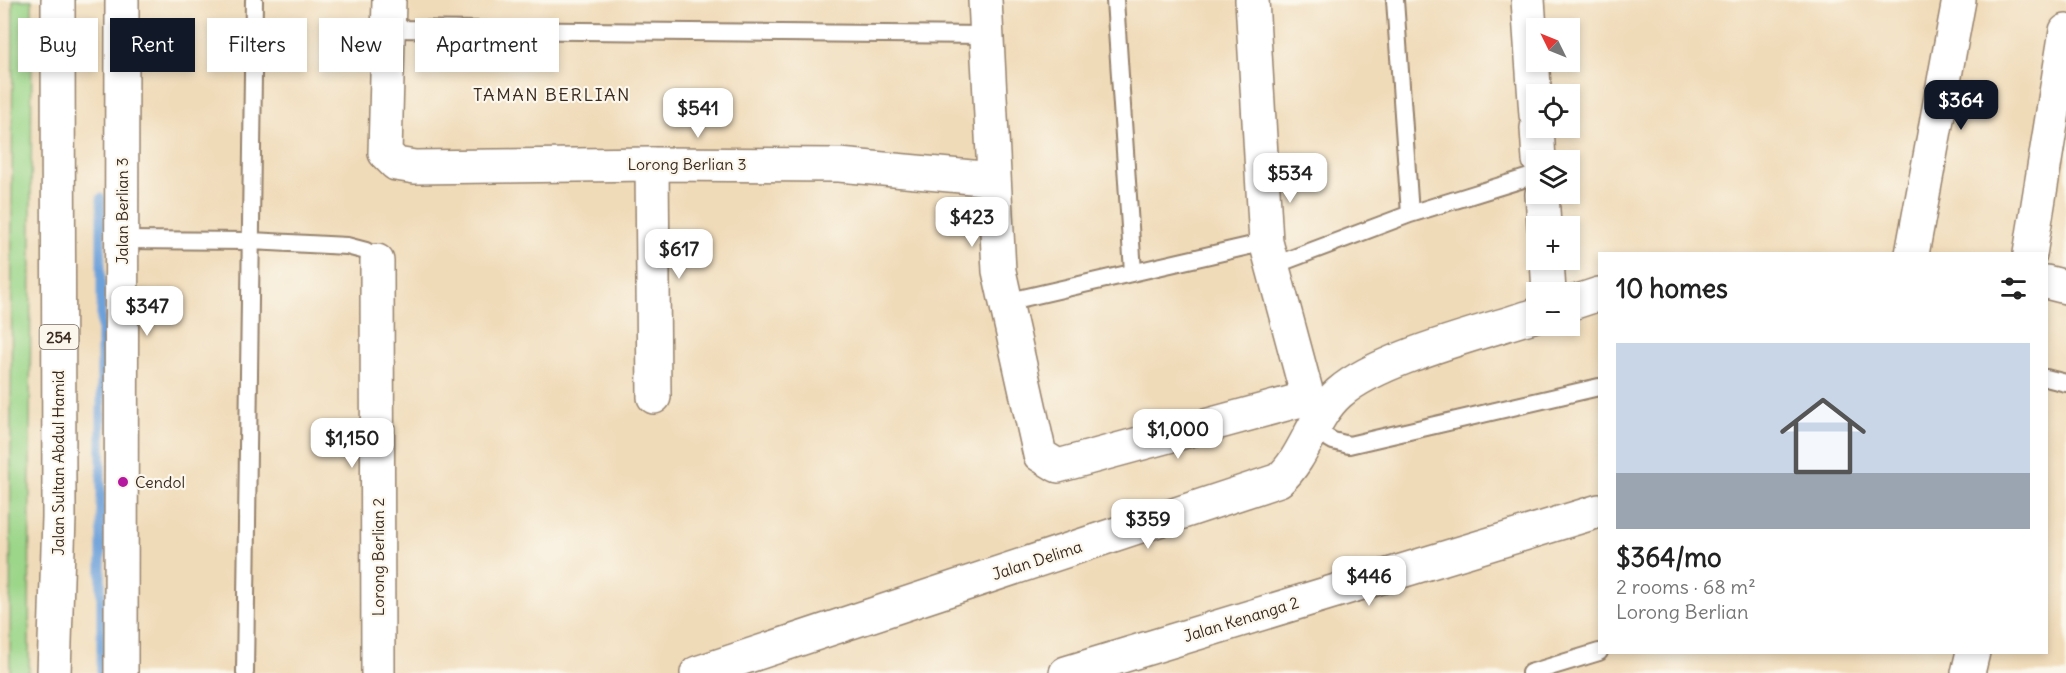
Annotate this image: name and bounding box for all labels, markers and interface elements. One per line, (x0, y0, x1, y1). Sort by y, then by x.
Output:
chip: Buy (18, 18, 98, 72)
chip: Rent (110, 18, 195, 72)
chip: Filters (207, 18, 307, 72)
chip: New (319, 18, 403, 72)
chip: Apartment (415, 18, 559, 72)
north arrow (1526, 18, 1580, 72)
map controls (1526, 18, 1580, 336)
pin: $364 (1925, 80, 1997, 131)
district label: TAMAN BERLIAN (473, 83, 631, 106)
button: locate (1526, 84, 1580, 138)
text: $364 (1938, 87, 1984, 112)
pin: $541 (662, 88, 734, 139)
text: $541 (677, 95, 719, 120)
button: layers (1526, 150, 1580, 204)
pin: $534 (1254, 153, 1326, 204)
street label: Lorong Berlian 3 (628, 154, 746, 174)
street label: Jalan Berlian 3 (112, 157, 132, 265)
text: $534 (1267, 160, 1313, 185)
pin: $423 (936, 197, 1008, 248)
text: $423 (950, 204, 994, 229)
button: + (1526, 216, 1580, 270)
pin: $617 (643, 229, 715, 280)
text: $617 (659, 236, 699, 261)
text: 10 homes (1616, 272, 1728, 305)
icon: filters (1997, 272, 2030, 305)
button: − (1526, 282, 1580, 336)
pin: $347 (111, 286, 183, 337)
text: $347 (125, 293, 169, 318)
road number: 254 (40, 325, 78, 349)
street label: Jalan Sultan Abdul Hamid (48, 370, 68, 556)
icon: home (1769, 382, 1877, 490)
pin: $1,000 (1129, 409, 1227, 460)
text: $1,000 (1147, 416, 1209, 441)
pin: $1,150 (303, 418, 401, 469)
text: $1,150 (325, 425, 379, 450)
place label: Cendol (135, 472, 185, 492)
marker: Cendol (116, 475, 130, 489)
street label: Lorong Berlian 2 (368, 497, 388, 616)
pin: $359 (1112, 499, 1184, 550)
text: $359 (1125, 506, 1171, 531)
street label: Jalan Delima (990, 536, 1084, 584)
text: $364/mo (1616, 541, 1722, 574)
pin: $446 (1333, 556, 1405, 607)
text: $446 (1346, 563, 1392, 588)
text: 2 rooms · 68 m² (1616, 574, 1756, 599)
street label: Jalan Kenanga 2 (1181, 592, 1301, 646)
text: Lorong Berlian (1616, 599, 1749, 624)

